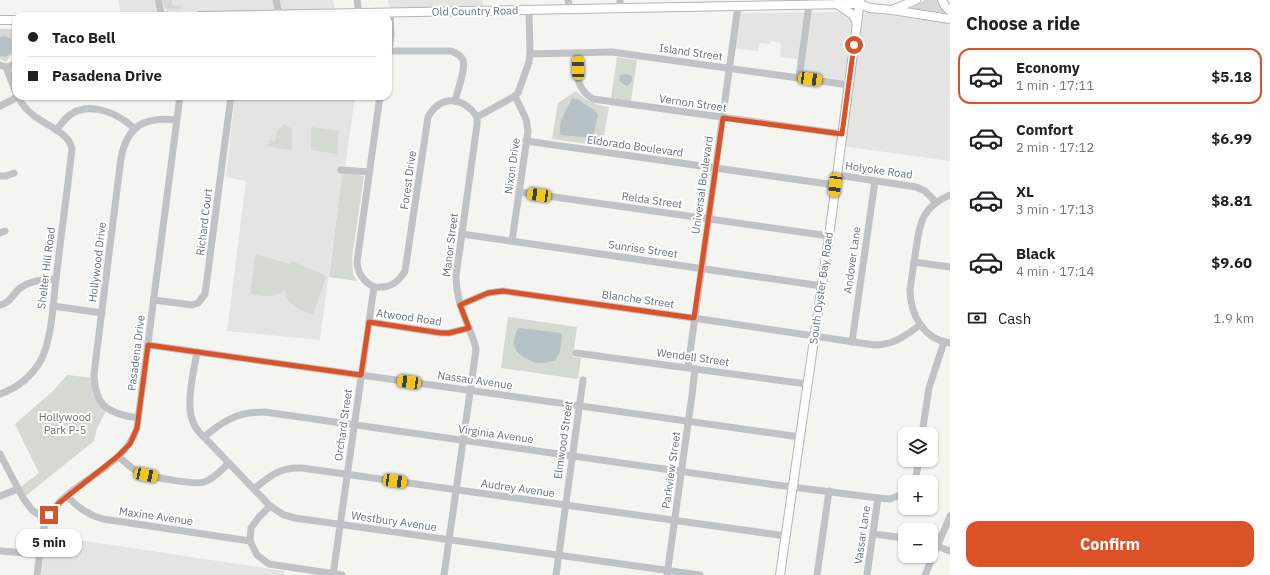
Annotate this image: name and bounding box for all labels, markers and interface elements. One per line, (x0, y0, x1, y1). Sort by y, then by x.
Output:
street label: Old Country Road (432, 3, 518, 19)
text: Choose a ride (966, 12, 1080, 35)
text: Taco Bell (52, 28, 115, 47)
route start (845, 36, 863, 54)
street label: Island Street (658, 41, 724, 63)
car (572, 56, 584, 80)
icon: car (968, 58, 1004, 94)
text: Economy (1016, 58, 1080, 77)
text: Pasadena Drive (52, 66, 162, 85)
text: $5.18 (1211, 67, 1252, 86)
car (797, 71, 823, 87)
text: 1 min · 17:11 (1016, 77, 1094, 94)
street label: Vernon Street (658, 91, 728, 115)
icon: car (968, 120, 1004, 156)
text: Comfort (1016, 120, 1073, 139)
text: $6.99 (1211, 129, 1252, 148)
street label: Eldorado Boulevard (586, 132, 684, 160)
street label: Universal Boulevard (688, 135, 716, 235)
street label: Nixon Drive (501, 137, 523, 195)
text: 2 min · 17:12 (1016, 139, 1094, 156)
street label: Forest Drive (397, 150, 419, 210)
street label: Holyoke Road (844, 158, 914, 182)
car (827, 172, 843, 198)
icon: car (968, 182, 1004, 218)
text: XL (1016, 182, 1034, 201)
street label: Richard Court (193, 187, 215, 256)
car (526, 187, 552, 203)
street label: Relda Street (621, 189, 683, 211)
text: $8.81 (1211, 191, 1252, 210)
text: 3 min · 17:13 (1016, 201, 1094, 218)
street label: Manor Street (439, 212, 461, 278)
street label: Hollywood Drive (85, 221, 109, 303)
street label: Shelter Hill Road (34, 226, 58, 310)
street label: Andover Lane (840, 226, 864, 294)
street label: South Oyster Bay Road (806, 231, 836, 345)
street label: Sunrise Street (607, 237, 679, 261)
icon: car (968, 244, 1004, 280)
text: Black (1016, 244, 1056, 263)
text: $9.60 (1211, 253, 1252, 272)
text: 4 min · 17:14 (1016, 263, 1094, 280)
street label: Blanche Street (601, 287, 675, 311)
street label: Atwood Road (375, 305, 443, 329)
icon: cash (966, 307, 988, 329)
text: Cash (998, 309, 1031, 328)
text: 1.9 km (1214, 310, 1254, 327)
street label: Pasadena Drive (124, 314, 148, 392)
street label: Wendell Street (656, 345, 730, 369)
street label: Nassau Avenue (437, 368, 513, 392)
car (396, 374, 422, 390)
street label: Orchard Street (331, 388, 355, 462)
street label: Elmwood Street (551, 400, 575, 480)
park label: Hollywood Park P-5 (39, 410, 91, 437)
street label: Virginia Avenue (457, 422, 535, 446)
map controls (898, 427, 938, 563)
button: layers (898, 427, 938, 467)
street label: Parkview Street (659, 431, 683, 509)
car (133, 467, 159, 483)
car (382, 473, 408, 489)
button: + (898, 475, 938, 515)
street label: Audrey Avenue (480, 476, 556, 500)
street label: Maxine Avenue (118, 504, 194, 528)
street label: Vassar Lane (851, 505, 873, 565)
route end (40, 506, 58, 524)
street label: Westbury Avenue (350, 508, 438, 534)
button: Confirm (966, 521, 1254, 567)
button: − (898, 523, 938, 563)
callout: 5 min (16, 529, 82, 557)
text: 5 min (32, 534, 66, 551)

